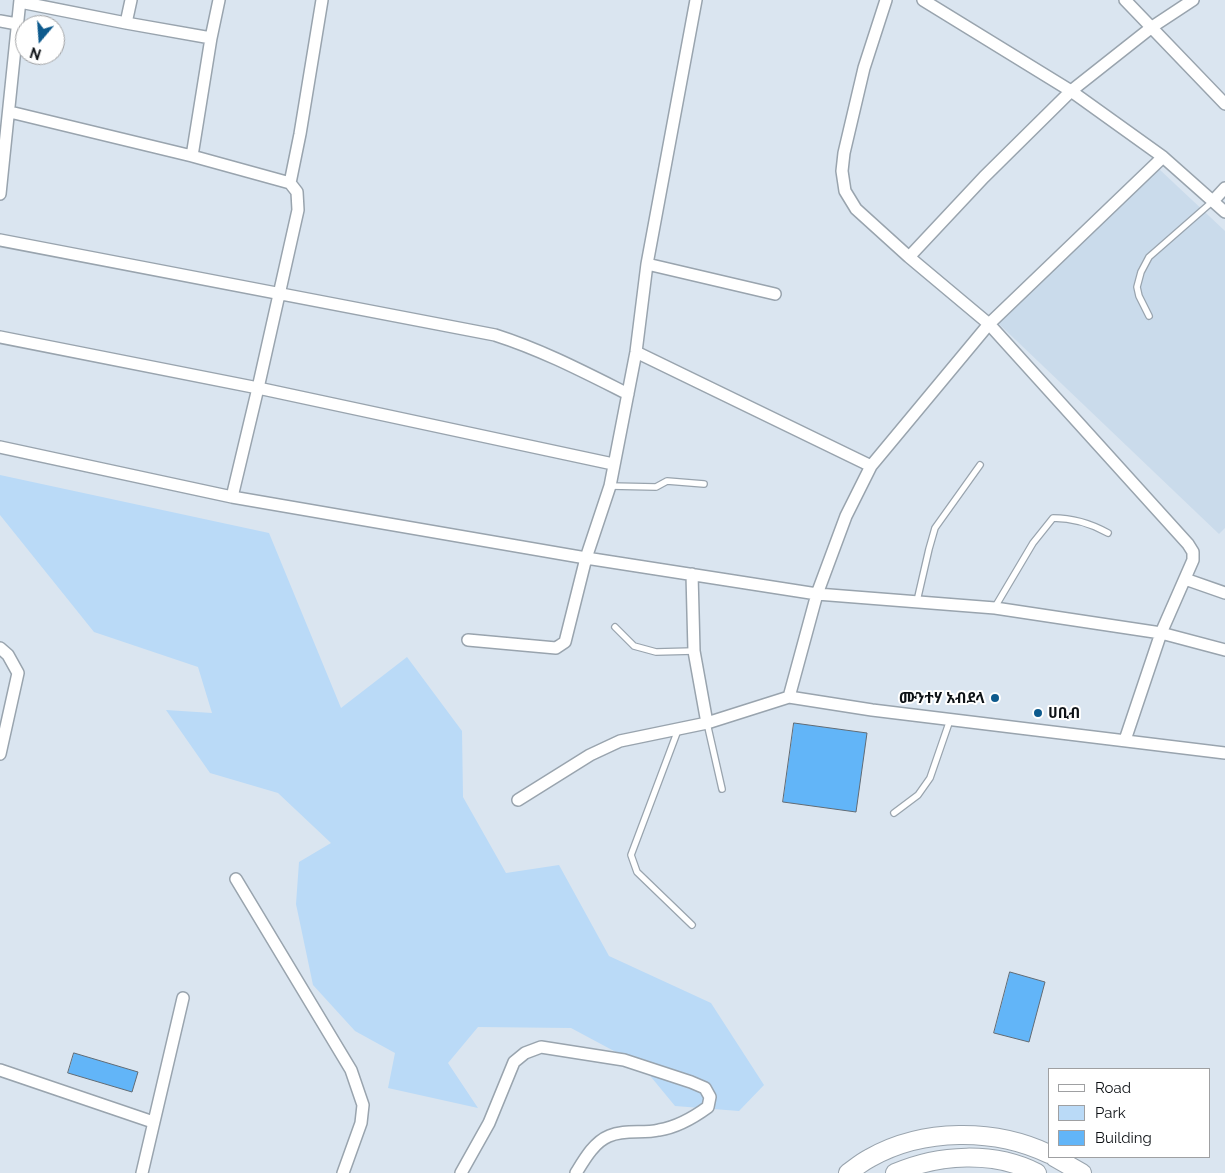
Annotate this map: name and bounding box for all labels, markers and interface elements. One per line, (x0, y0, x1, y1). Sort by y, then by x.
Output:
north arrow (15, 15, 65, 65)
text: N (28, 44, 43, 63)
place label: ሙንተሃ አብደላ (899, 689, 985, 707)
marker: ሙንተሃ አብደላ (989, 692, 1001, 704)
place label: ሀቢብ (1048, 704, 1080, 722)
marker: ሀቢብ (1032, 707, 1044, 719)
legend (1048, 1068, 1210, 1158)
text: Road (1095, 1079, 1131, 1097)
text: Park (1095, 1104, 1126, 1122)
text: Building (1095, 1129, 1152, 1147)

